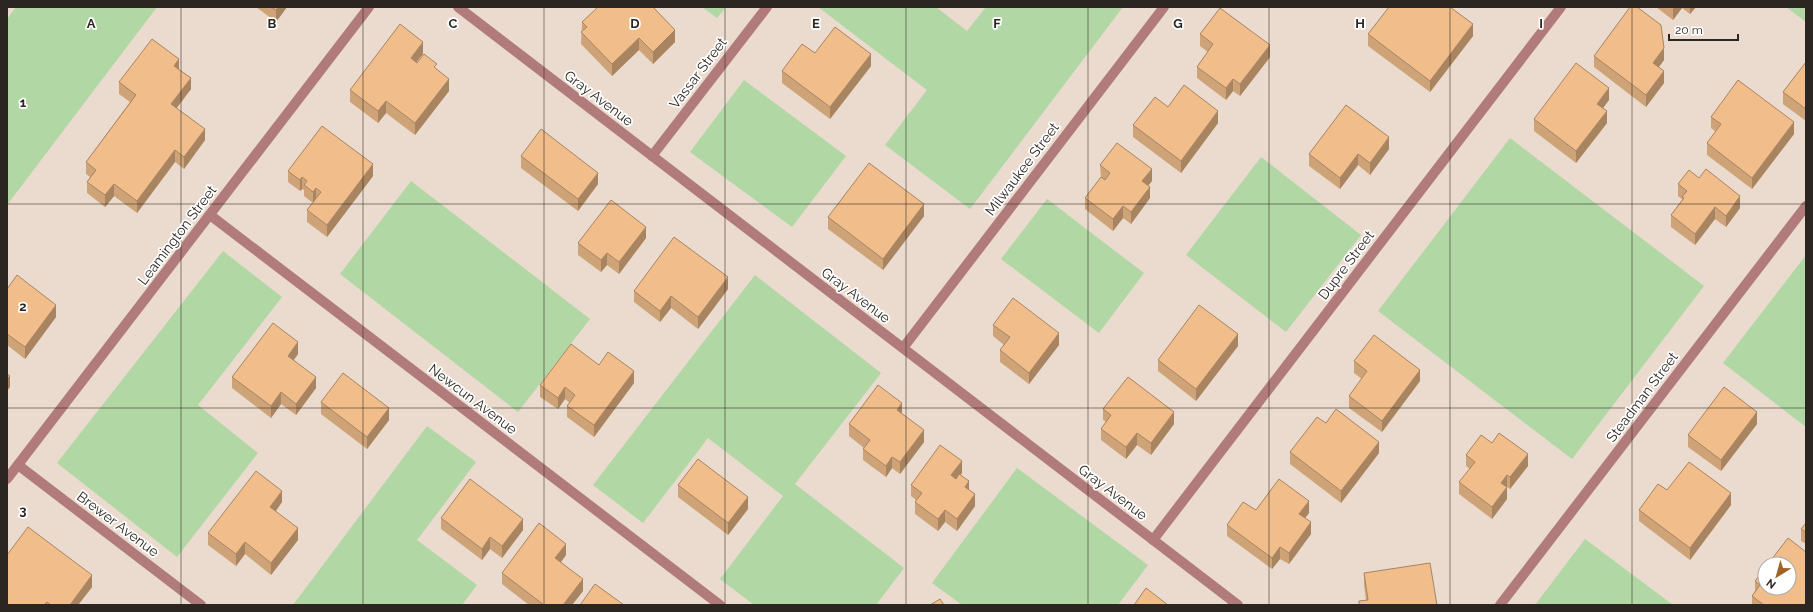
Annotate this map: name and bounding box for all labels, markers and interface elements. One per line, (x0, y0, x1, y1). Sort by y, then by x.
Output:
text: A (87, 16, 96, 31)
text: B (268, 16, 277, 31)
text: C (449, 16, 458, 31)
text: D (630, 16, 640, 31)
text: E (812, 16, 820, 31)
text: F (993, 16, 1001, 31)
text: G (1173, 16, 1183, 31)
text: H (1355, 16, 1365, 31)
text: I (1539, 16, 1543, 31)
scale bar (1669, 16, 1738, 42)
text: 20 m (1675, 23, 1703, 37)
street label: Vassar Street (666, 34, 730, 112)
street label: Gray Avenue (562, 67, 636, 129)
text: 1 (20, 95, 27, 110)
street label: Milwaukee Street (982, 119, 1062, 219)
street label: Leamington Street (134, 182, 220, 288)
street label: Dupre Street (1315, 227, 1377, 303)
street label: Gray Avenue (819, 264, 893, 326)
text: 2 (19, 299, 27, 314)
street label: Steadman Street (1603, 349, 1681, 445)
street label: Newcun Avenue (426, 361, 520, 437)
street label: Gray Avenue (1076, 461, 1150, 523)
street label: Brewer Avenue (74, 488, 162, 560)
text: 3 (19, 503, 27, 518)
north arrow (1757, 556, 1797, 596)
text: N (1764, 576, 1779, 591)

